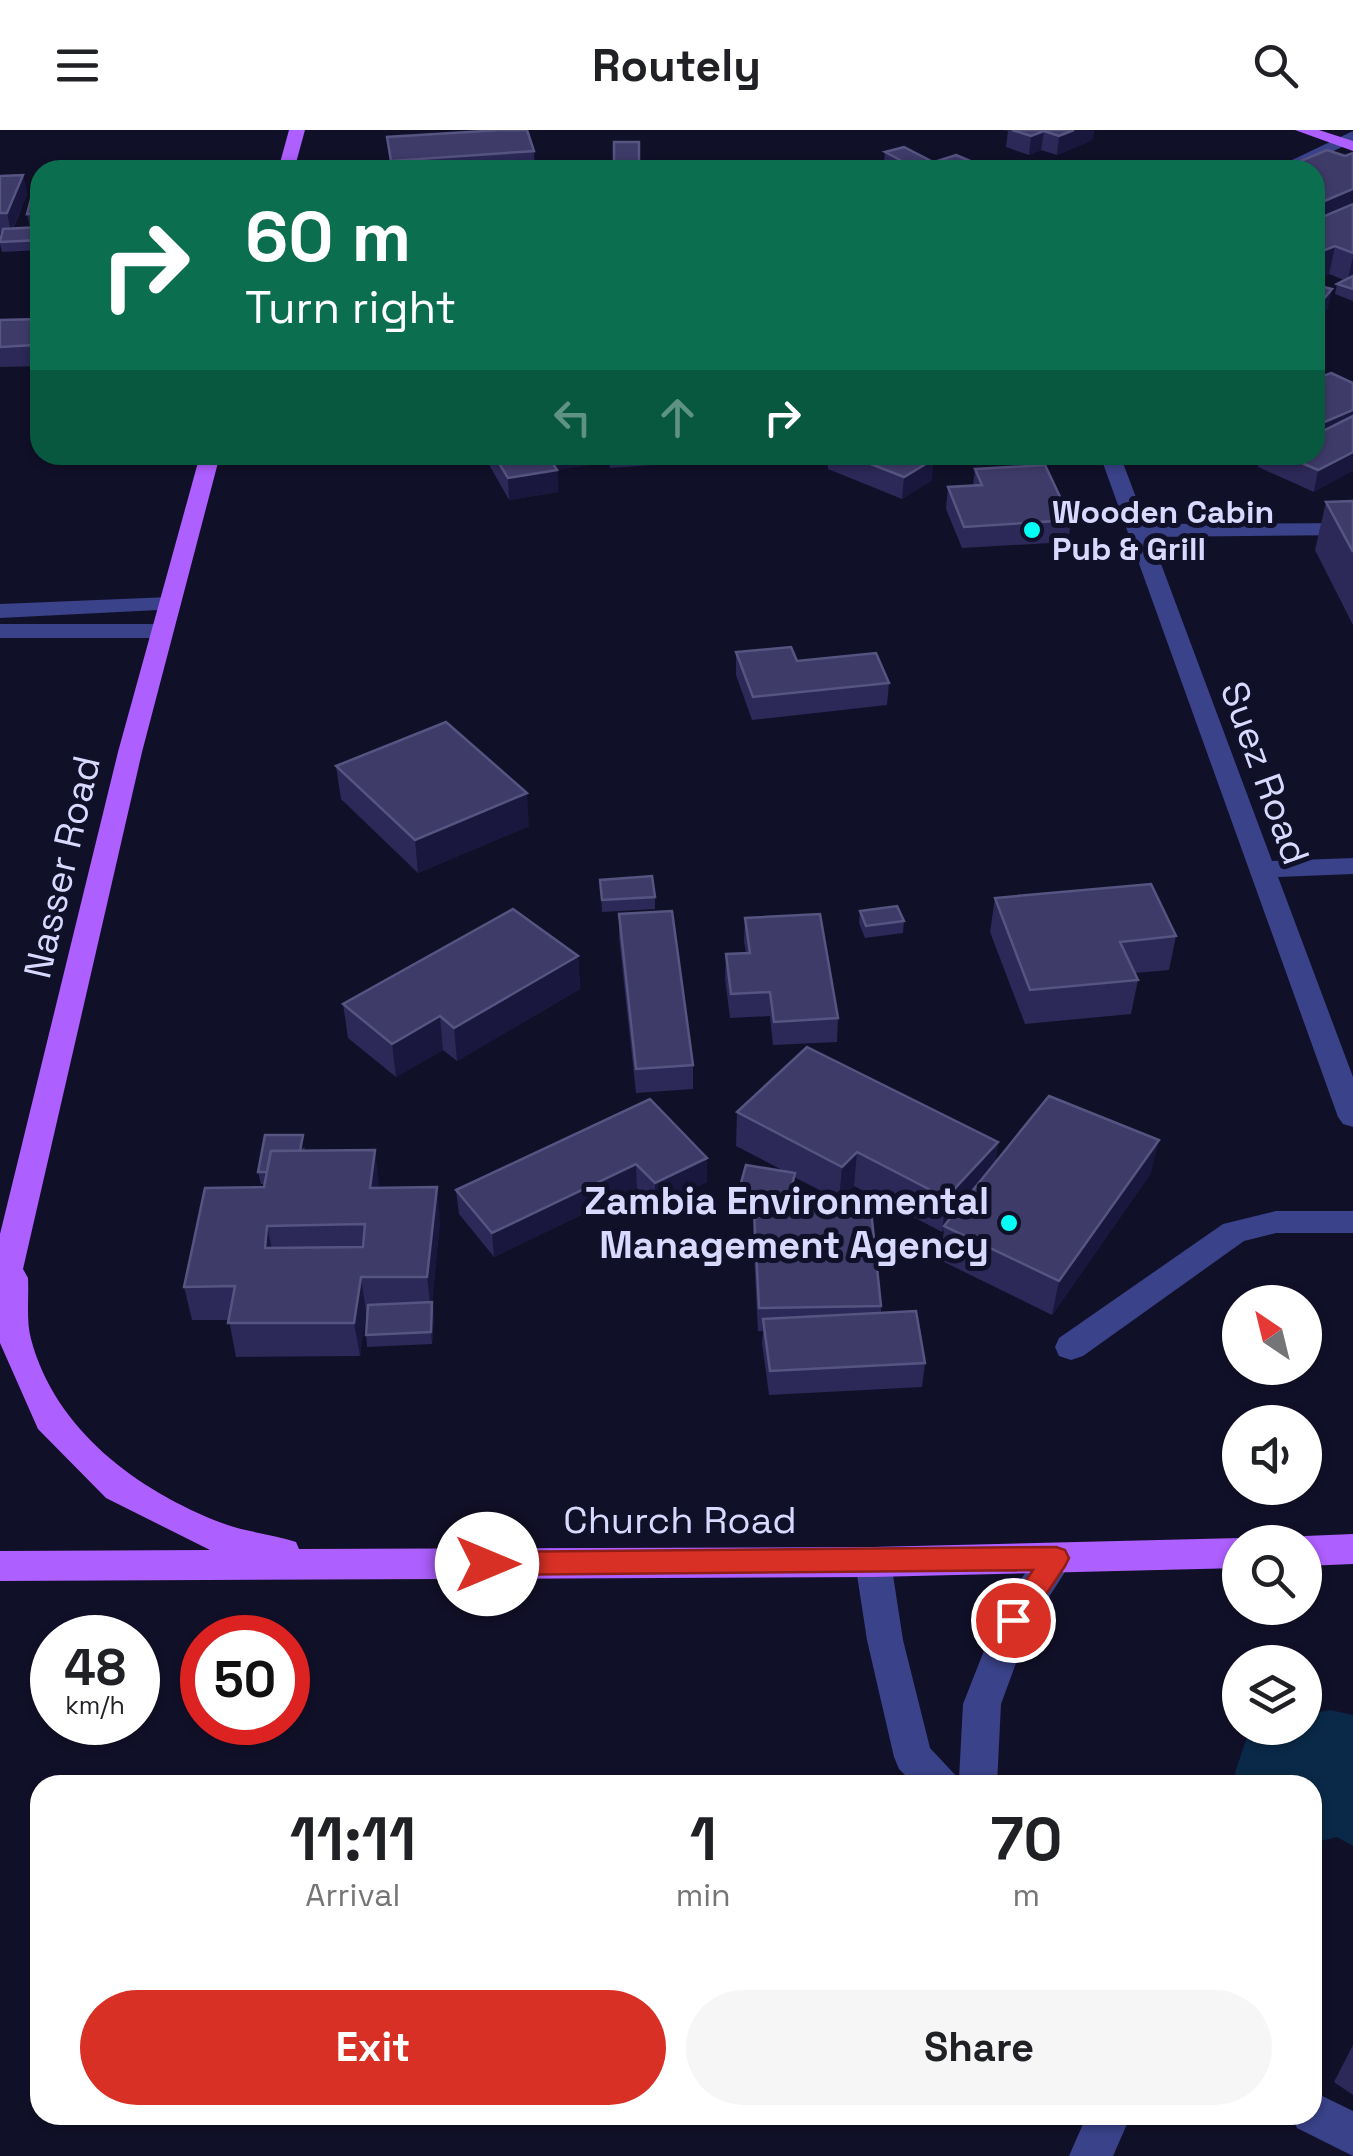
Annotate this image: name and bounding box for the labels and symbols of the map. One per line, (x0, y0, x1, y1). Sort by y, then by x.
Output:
place label: Wooden Cabin Pub & Grill (1052, 492, 1274, 569)
marker: Wooden Cabin Pub & Grill (1021, 519, 1043, 541)
street label: Suez Road (1210, 675, 1320, 871)
street label: Nasser Road (13, 751, 111, 983)
place label: Zambia Environmental Management Agency (584, 1177, 989, 1269)
marker: Zambia Environmental Management Agency (998, 1212, 1020, 1234)
north arrow (1222, 1285, 1322, 1385)
street label: Church Road (563, 1496, 797, 1544)
position arrow (435, 1512, 539, 1616)
pin (971, 1578, 1056, 1663)
speed limit sign: 50 (180, 1615, 310, 1745)

